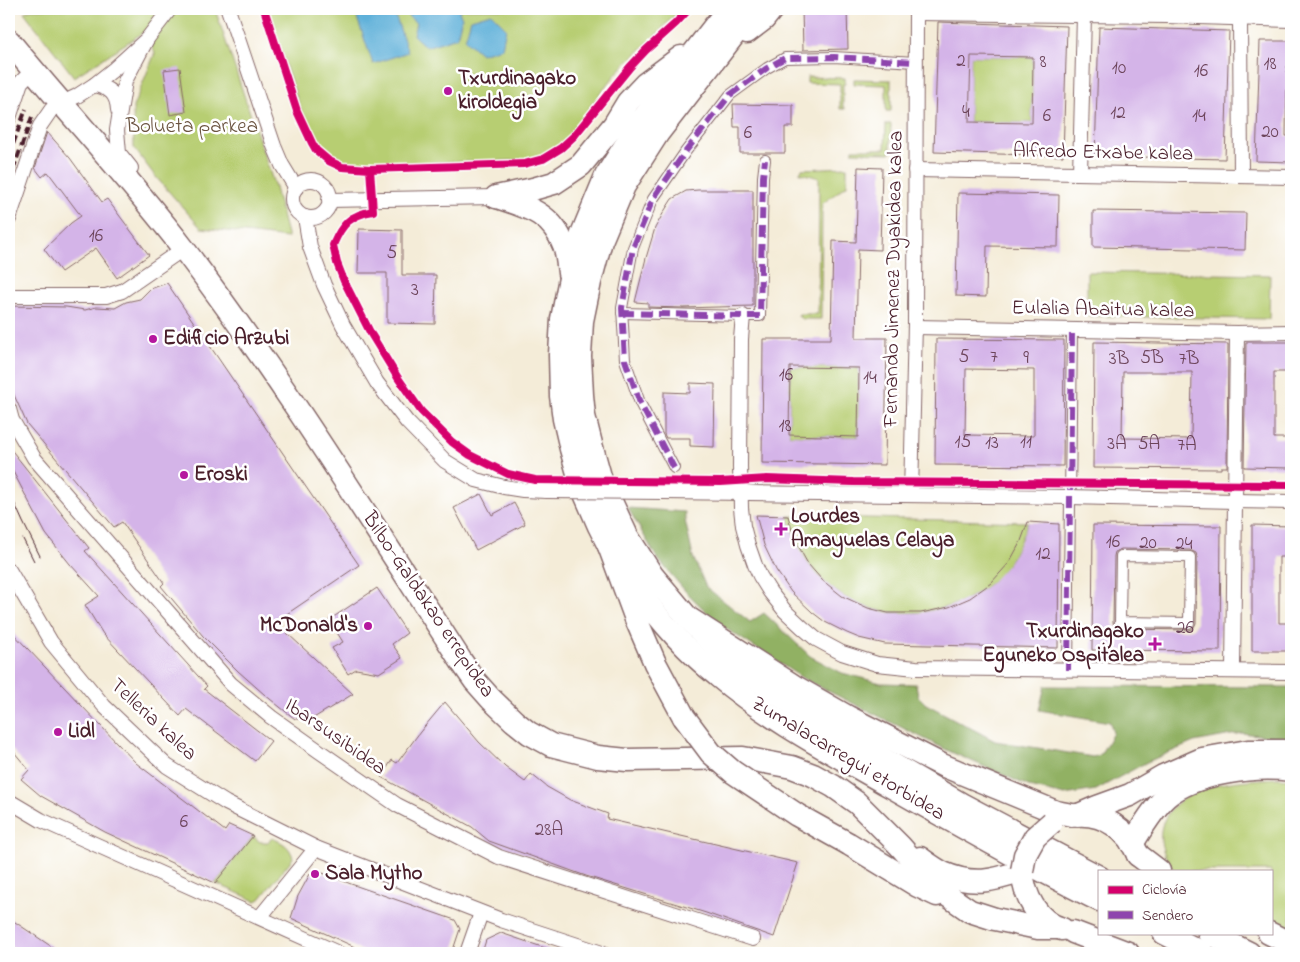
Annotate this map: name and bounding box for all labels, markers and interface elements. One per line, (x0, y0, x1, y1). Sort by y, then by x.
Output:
house number: 2 (956, 48, 966, 75)
house number: 8 (1039, 49, 1047, 76)
house number: 18 (1263, 51, 1277, 78)
house number: 10 (1112, 55, 1126, 82)
house number: 16 (1194, 58, 1208, 85)
place label: Txurdinagako kiroldegia (458, 64, 576, 120)
marker: Txurdinagako kiroldegia (442, 85, 454, 97)
house number: 4 (962, 99, 970, 126)
house number: 12 (1110, 100, 1126, 127)
house number: 6 (1043, 103, 1051, 130)
house number: 14 (1192, 103, 1206, 130)
park label: Bolueta parkea (125, 112, 258, 142)
house number: 20 (1261, 119, 1279, 146)
house number: 6 (744, 120, 752, 147)
street label: Fernando Jimenez Dyakidea kalea (876, 130, 914, 429)
street label: Alfredo Etxabe kalea (1012, 136, 1194, 170)
house number: 16 (89, 223, 103, 250)
house number: 5 (387, 240, 398, 267)
house number: 3 (411, 277, 419, 304)
street label: Eulalia Abaitua kalea (1011, 293, 1195, 327)
place label: Edificio Arzubi (163, 324, 289, 354)
marker: Edificio Arzubi (147, 333, 159, 345)
house number: 5 (959, 344, 970, 371)
house number: 7 (990, 344, 998, 371)
house number: 9 (1023, 345, 1029, 372)
house number: 5B (1140, 345, 1164, 372)
house number: 3B (1109, 346, 1130, 373)
house number: 7B (1179, 346, 1200, 373)
house number: 16 (779, 362, 793, 389)
house number: 14 (863, 365, 877, 392)
house number: 18 (778, 413, 792, 440)
house number: 15 (955, 429, 972, 456)
house number: 11 (1020, 429, 1032, 456)
house number: 13 (985, 430, 999, 457)
house number: 3A (1107, 431, 1127, 458)
house number: 5A (1138, 431, 1160, 458)
house number: 7A (1177, 432, 1197, 459)
place label: Eroski (194, 460, 248, 490)
marker: Eroski (178, 469, 190, 481)
place label: Lourdes Amayuelas Celaya (791, 502, 954, 558)
street label: Bilbo-Galdakao errepidea (354, 505, 502, 704)
marker: Lourdes Amayuelas Celaya (775, 523, 787, 535)
house number: 16 (1106, 529, 1120, 556)
house number: 20 (1139, 530, 1157, 557)
house number: 24 (1175, 531, 1193, 558)
house number: 12 (1035, 541, 1051, 568)
place label: McDonald's (260, 611, 358, 641)
house number: 26 (1176, 615, 1194, 642)
place label: Txurdinagako Eguneko Ospitalea (982, 617, 1144, 673)
marker: McDonald's (362, 620, 374, 632)
marker: Txurdinagako Eguneko Ospitalea (1148, 637, 1162, 651)
street label: Telleria kalea (103, 672, 203, 768)
street label: Zumalacarregui etorbidea (744, 689, 951, 831)
street label: Ibarsusibidea (278, 691, 392, 783)
place label: Lidl (68, 717, 95, 747)
marker: Lidl (52, 726, 64, 738)
house number: 6 (180, 809, 188, 836)
house number: 28A (535, 817, 563, 844)
place label: Sala Mytho (325, 859, 422, 891)
marker: Sala Mytho (309, 868, 321, 880)
legend (1098, 870, 1272, 934)
text: Ciclovía (1142, 879, 1187, 901)
text: Sendero (1142, 905, 1194, 927)

